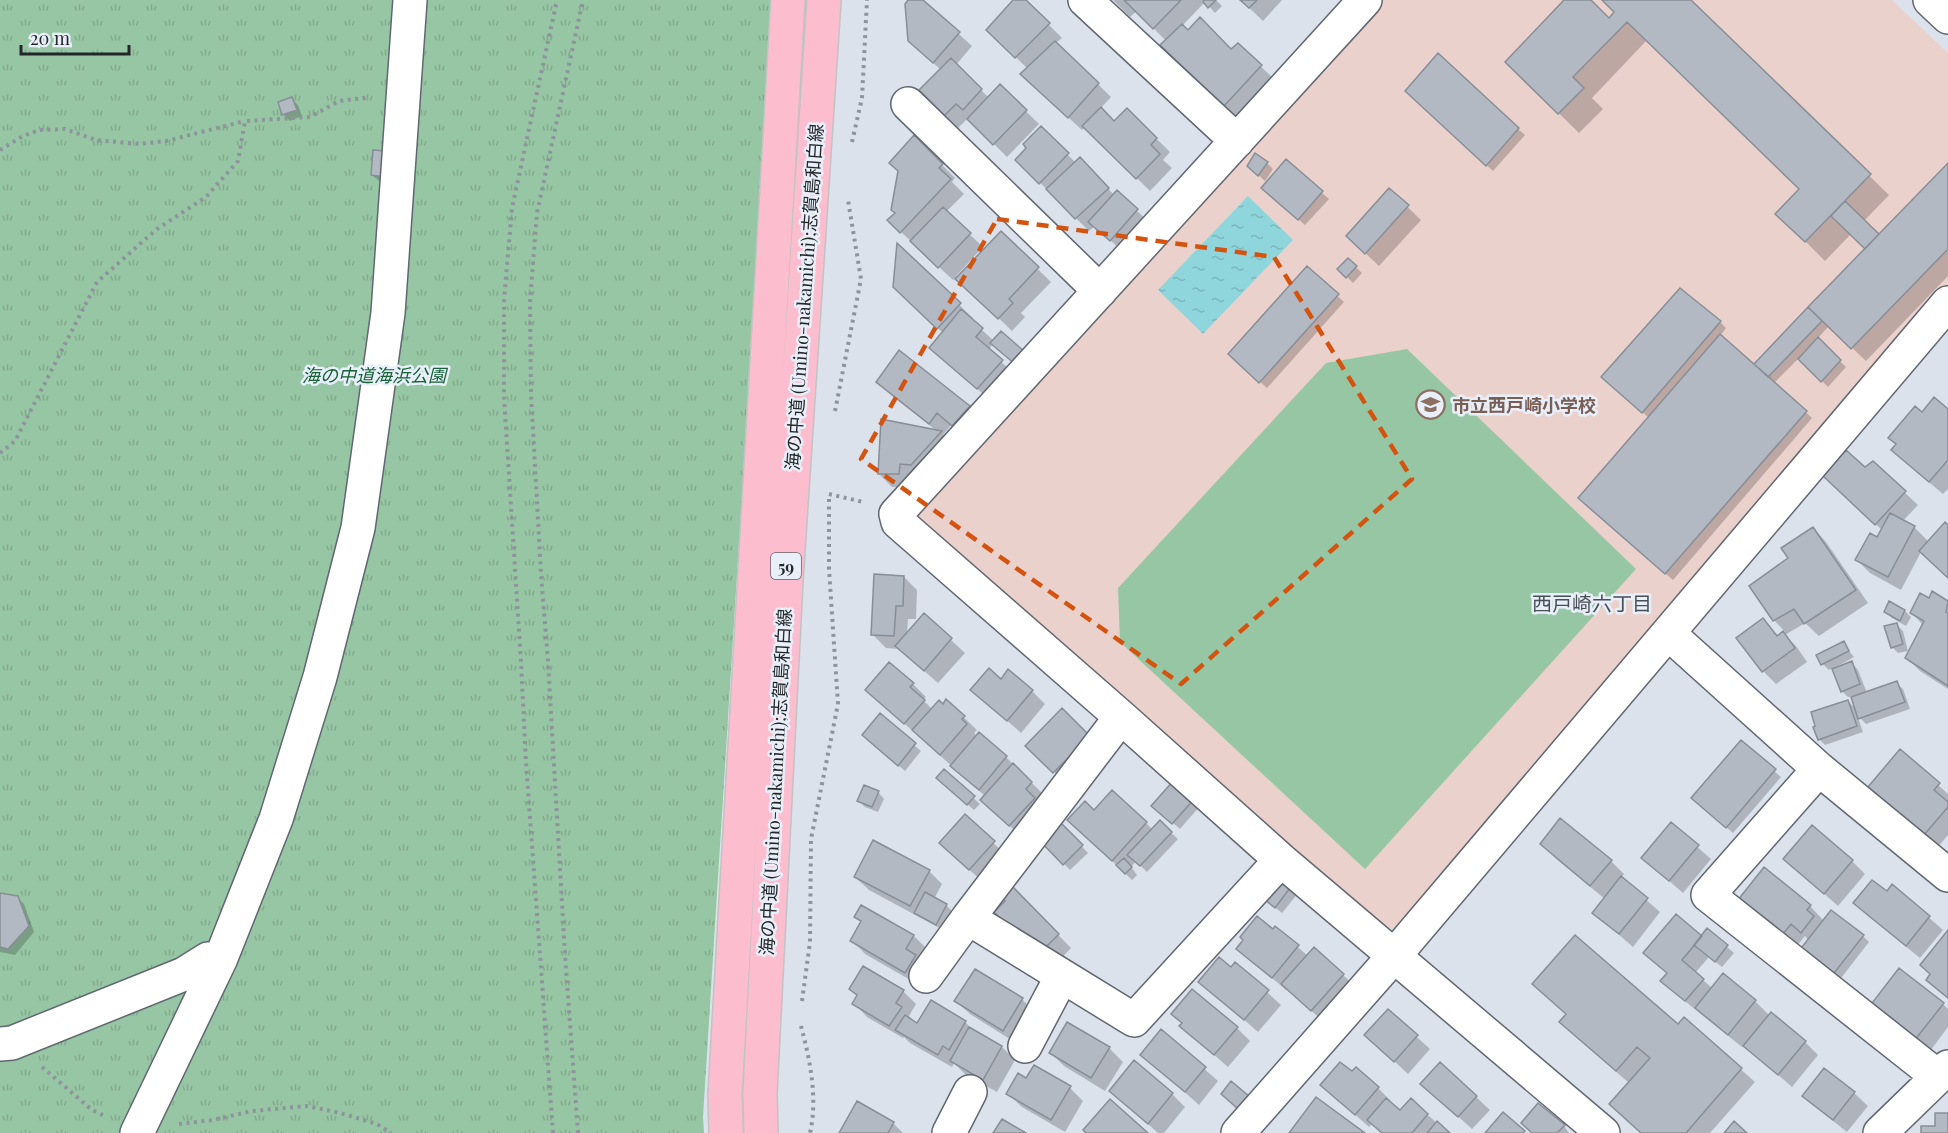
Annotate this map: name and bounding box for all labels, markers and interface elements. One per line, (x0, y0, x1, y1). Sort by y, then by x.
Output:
scale bar (21, 18, 129, 56)
text: 20 m (30, 26, 70, 50)
street label: 海の中道 (Umino-nakamichi);志賀島和白線 (780, 123, 828, 471)
park label: 海の中道海浜公園 (302, 363, 449, 387)
school or university icon: 市立西戸崎小学校 (1415, 389, 1447, 421)
place label: 市立西戸崎小学校 (1452, 393, 1596, 417)
road number: 59 (771, 553, 801, 579)
district label: 西戸崎六丁目 (1532, 589, 1652, 616)
street label: 海の中道 (Umino-nakamichi);志賀島和白線 (754, 608, 796, 956)

